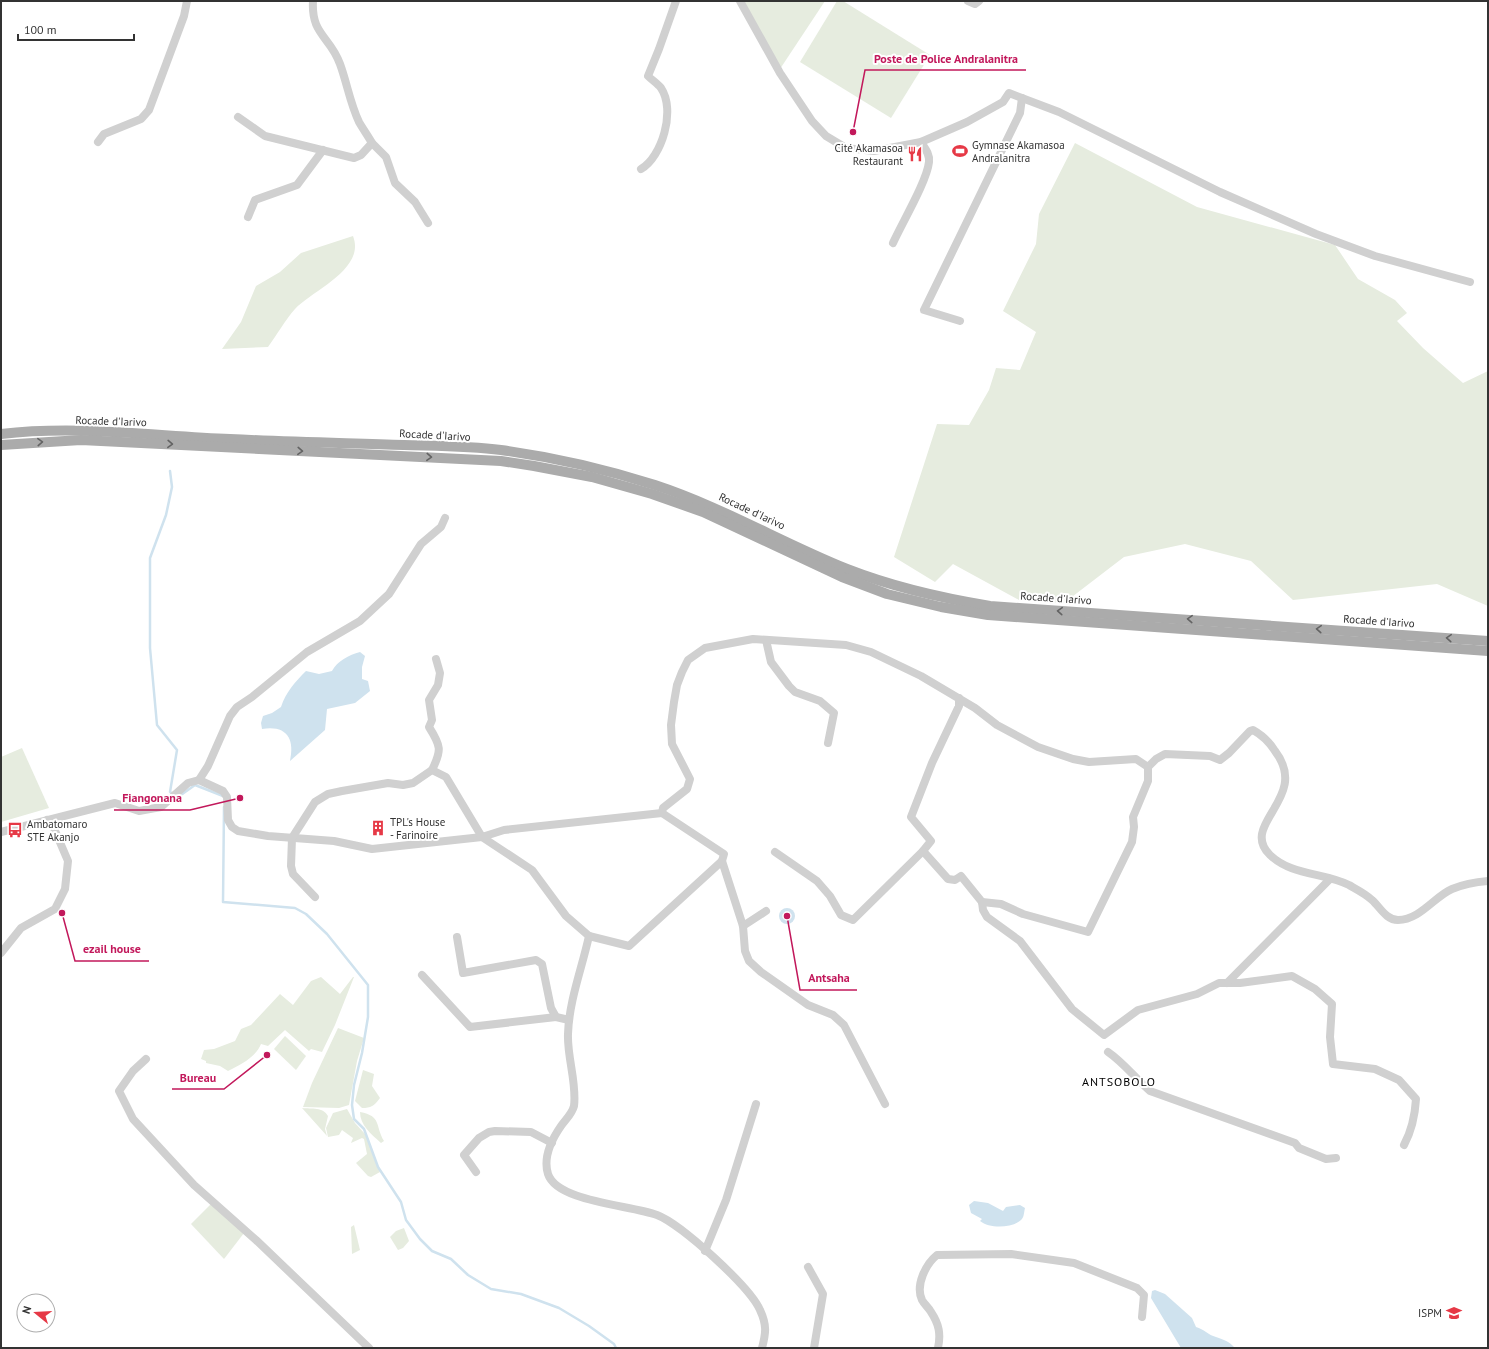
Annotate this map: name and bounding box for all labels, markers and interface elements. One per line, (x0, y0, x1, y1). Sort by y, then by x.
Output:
scale bar (18, 16, 134, 42)
text: 100 m (24, 22, 57, 37)
callout: Poste de Police Andralanitra (865, 46, 1026, 70)
text: Poste de Police Andralanitra (874, 51, 1018, 66)
place label: Gymnase Akamasoa Andralanitra (972, 138, 1065, 165)
place label: Cité Akamasoa Restaurant (834, 141, 903, 168)
sports icon: Gymnase Akamasoa Andralanitra (951, 142, 969, 160)
restaurant icon: Cité Akamasoa Restaurant (906, 145, 924, 163)
street label: Rocade d'Iarivo (75, 413, 147, 429)
street label: Rocade d'Iarivo (399, 426, 471, 444)
one-way arrow (37, 438, 43, 446)
one-way arrow (167, 439, 173, 448)
one-way arrow (297, 446, 303, 455)
one-way arrow (426, 453, 432, 462)
street label: Rocade d'Iarivo (717, 490, 787, 532)
street label: Rocade d'Iarivo (1020, 589, 1092, 607)
one-way arrow (1057, 606, 1063, 615)
street label: Rocade d'Iarivo (1343, 612, 1415, 630)
one-way arrow (1187, 615, 1193, 623)
one-way arrow (1316, 624, 1323, 633)
one-way arrow (1446, 634, 1452, 643)
callout: Fiangonana (114, 786, 190, 810)
text: Fiangonana (122, 790, 182, 805)
place label: TPL's House - Farinoire (390, 815, 446, 842)
place label: Ambatomaro STE Akanjo (27, 817, 87, 844)
building icon: TPL's House - Farinoire (369, 819, 387, 837)
bus stop icon: Ambatomaro STE Akanjo (6, 821, 24, 839)
callout: ezail house (75, 937, 149, 961)
text: ezail house (83, 941, 141, 956)
callout: Antsaha (800, 966, 857, 990)
text: Antsaha (808, 970, 850, 985)
callout: Bureau (172, 1065, 224, 1089)
text: Bureau (180, 1070, 216, 1085)
district label: ANTSOBOLO (1082, 1074, 1156, 1089)
north arrow (16, 1293, 56, 1333)
text: N (19, 1304, 34, 1316)
school or university icon: ISPM (1445, 1304, 1463, 1322)
place label: ISPM (1418, 1306, 1442, 1320)

